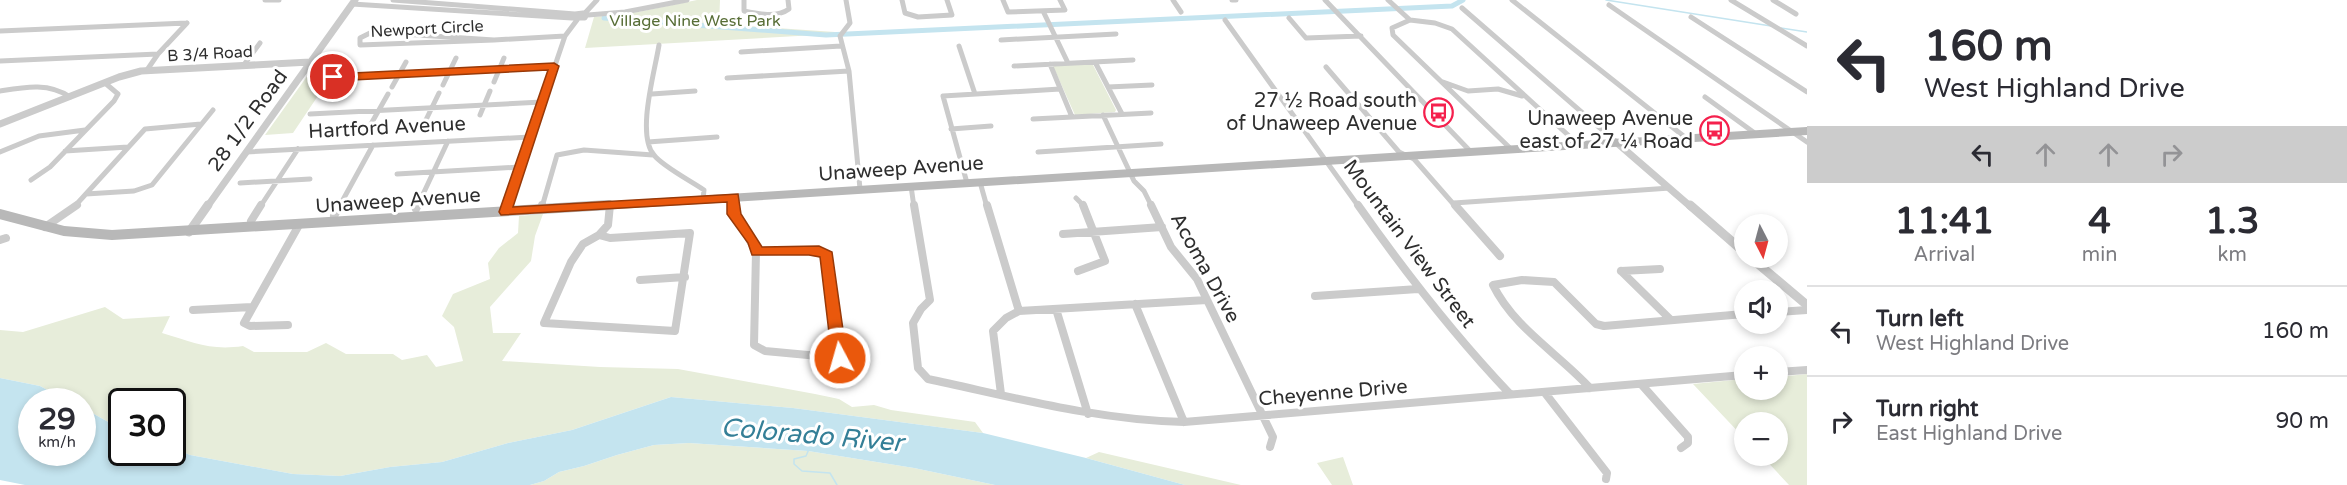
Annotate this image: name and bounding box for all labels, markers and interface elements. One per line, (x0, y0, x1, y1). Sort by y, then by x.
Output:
park label: Village Nine West Park (609, 11, 781, 31)
street label: Newport Circle (370, 16, 484, 42)
text: 160 m (1924, 21, 2053, 72)
icon: left (1825, 24, 1903, 102)
street label: B 3/4 Road (167, 42, 253, 66)
pin (307, 51, 358, 102)
icon: arrive (316, 60, 349, 93)
street label: 28 1/2 Road (203, 66, 293, 176)
text: West Highland Drive (1924, 72, 2185, 105)
place label: 27 ½ Road south of Unaweep Avenue (1226, 89, 1417, 136)
bus stop icon: 27 ½ Road south of Unaweep Avenue (1422, 97, 1454, 129)
place label: Unaweep Avenue east of 27 ¼ Road (1520, 107, 1693, 154)
street label: Hartford Avenue (308, 112, 466, 144)
bus stop icon: Unaweep Avenue east of 27 ¼ Road (1698, 115, 1730, 147)
icon: left (1966, 138, 1999, 171)
icon: ahead (2029, 138, 2062, 171)
icon: ahead (2092, 138, 2125, 171)
icon: right (2155, 138, 2188, 171)
street label: Unaweep Avenue (817, 151, 985, 187)
street label: Mountain View Street (1338, 155, 1480, 333)
street label: Unaweep Avenue (314, 183, 482, 219)
text: 11:41 (1895, 200, 1994, 243)
text: 4 (2088, 200, 2111, 243)
text: 1.3 (2205, 200, 2259, 243)
street label: Acoma Drive (1165, 209, 1245, 327)
north arrow (1734, 214, 1788, 268)
map controls (1734, 214, 1788, 466)
text: Arrival (1914, 243, 1975, 267)
text: min (2082, 243, 2117, 267)
text: km (2218, 243, 2247, 267)
button: sound (1734, 280, 1788, 334)
text: Turn left (1876, 306, 1964, 332)
icon: left (1825, 315, 1858, 348)
text: 160 m (2262, 318, 2329, 344)
position arrow (808, 326, 872, 390)
text: West Highland Drive (1876, 332, 2069, 356)
button: + (1734, 346, 1788, 400)
street label: Cheyenne Drive (1258, 375, 1408, 411)
speed limit sign: 30 (108, 388, 186, 466)
text: Turn right (1876, 396, 1978, 422)
text: 29 (38, 401, 76, 438)
icon: right (1825, 405, 1858, 438)
text: 90 m (2275, 408, 2329, 434)
water label: Colorado River (720, 412, 907, 459)
button: − (1734, 412, 1788, 466)
text: East Highland Drive (1876, 422, 2062, 446)
text: km/h (38, 433, 76, 451)

